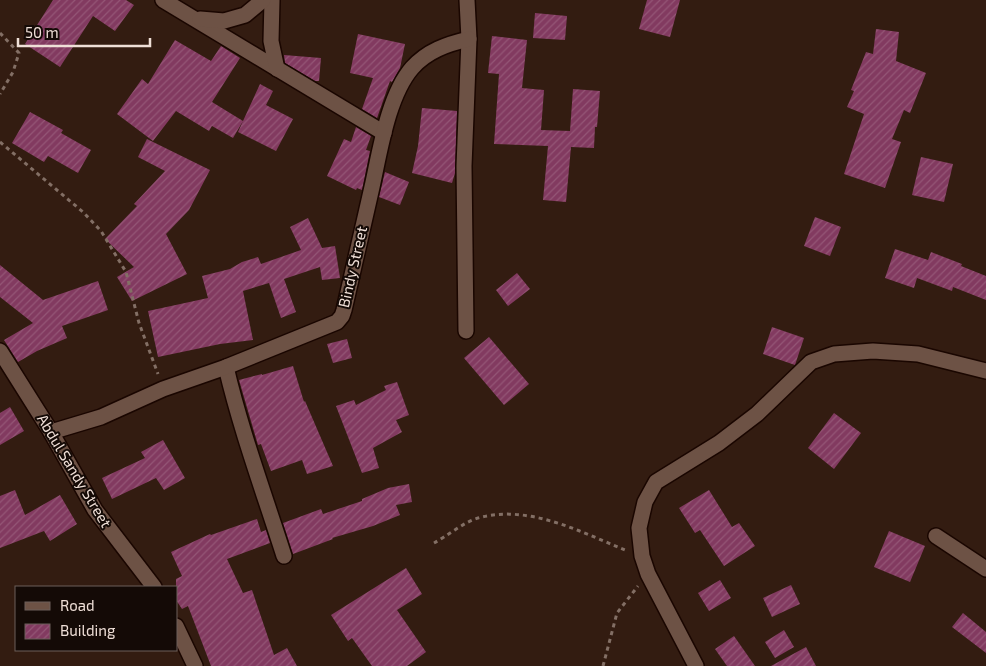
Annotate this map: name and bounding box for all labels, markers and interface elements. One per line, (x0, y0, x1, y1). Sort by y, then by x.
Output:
scale bar (18, 15, 150, 47)
text: 50 m (25, 23, 59, 41)
street label: Bindy Street (334, 224, 370, 309)
street label: Abdul Sandy Street (34, 411, 116, 531)
legend (15, 586, 178, 651)
text: Road (60, 596, 95, 614)
text: Building (60, 621, 116, 639)

